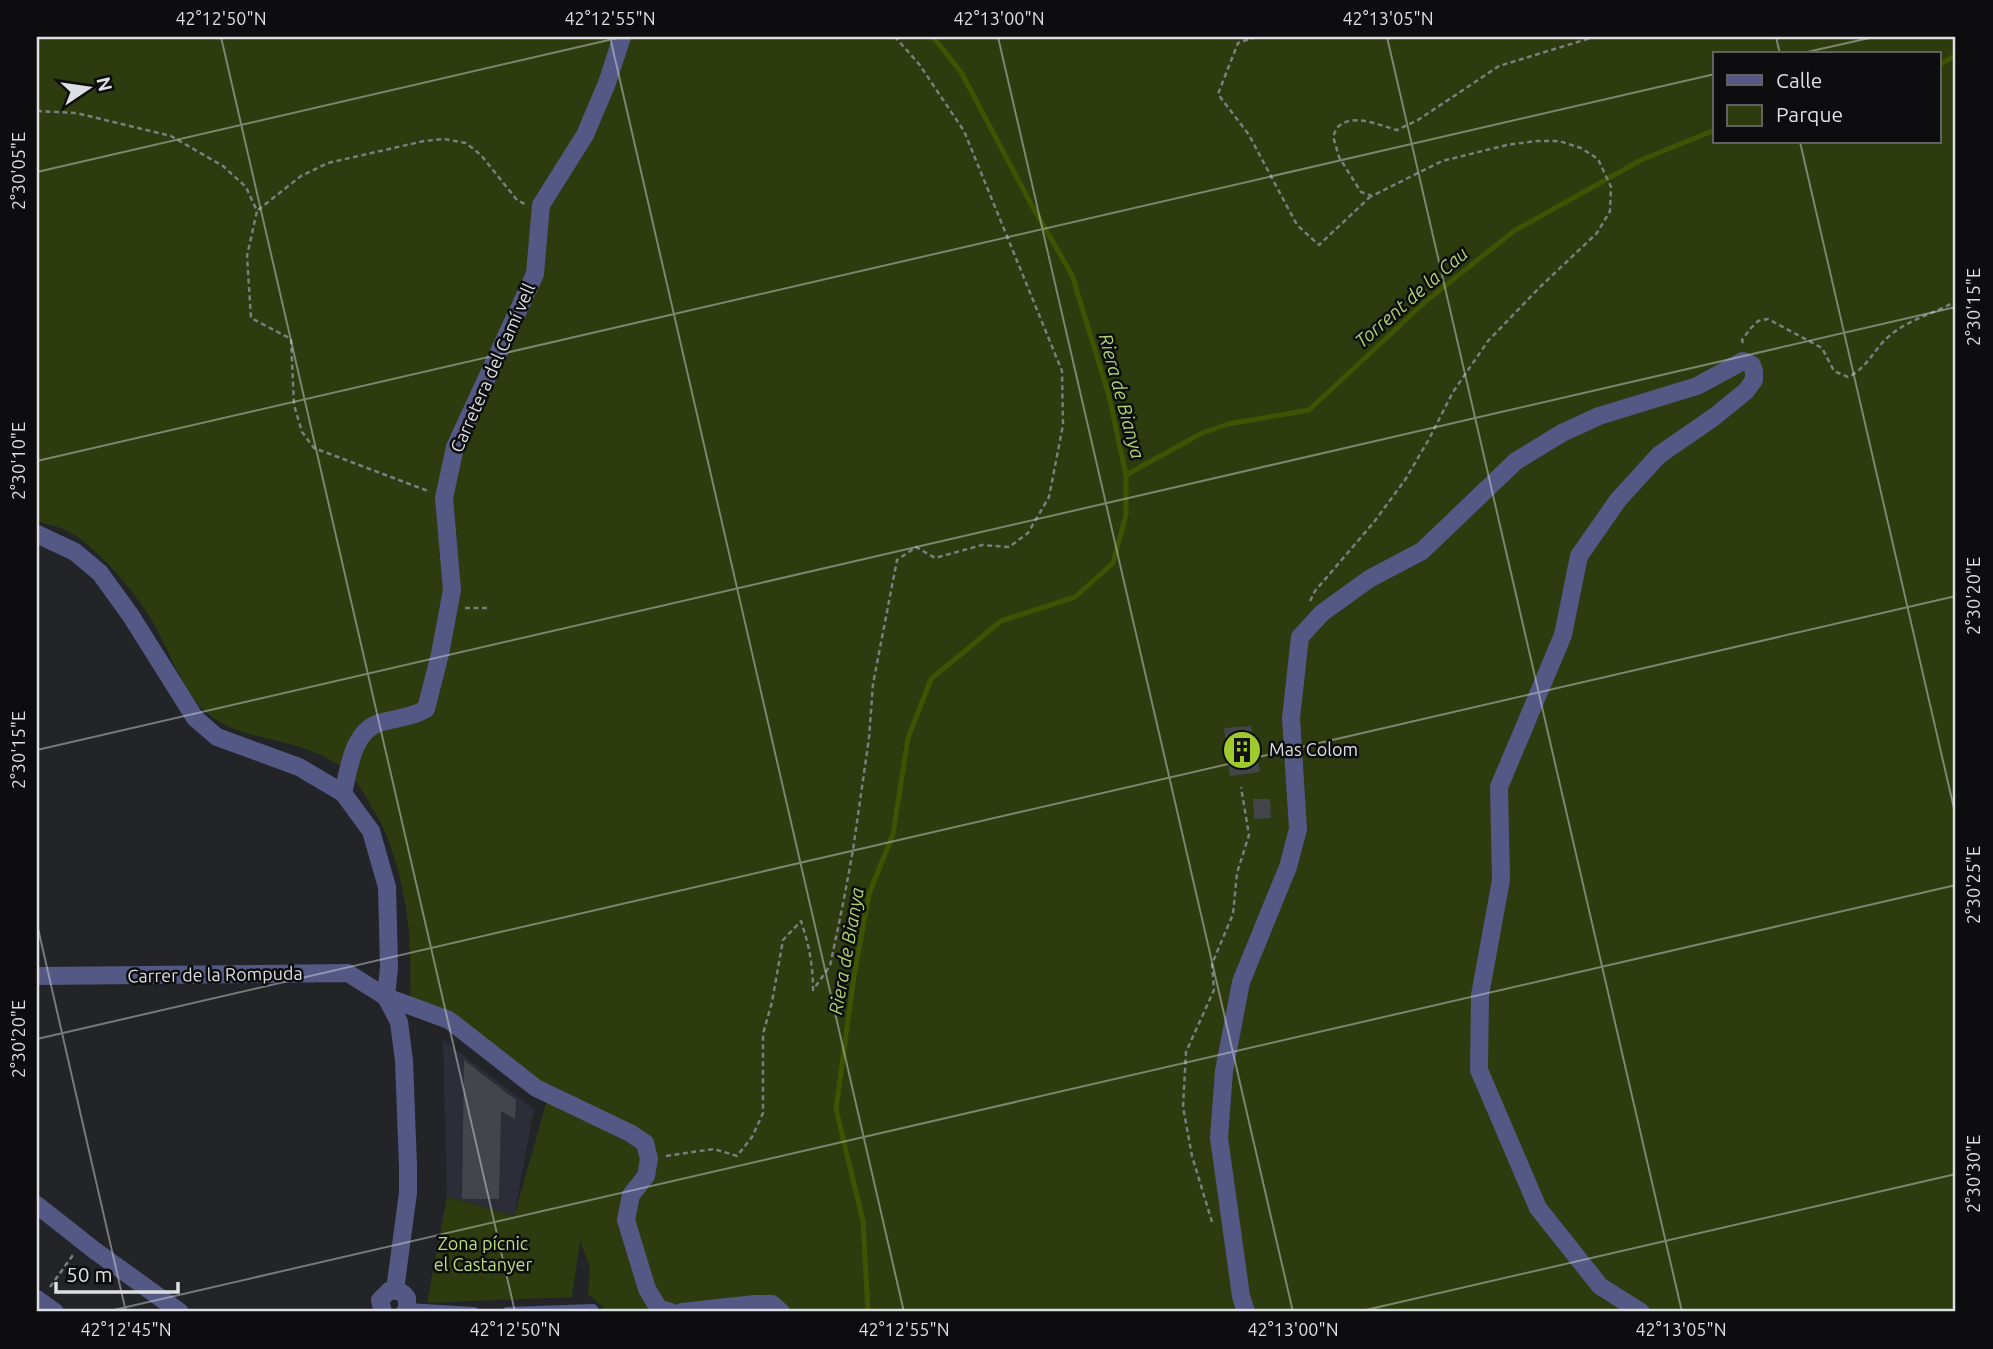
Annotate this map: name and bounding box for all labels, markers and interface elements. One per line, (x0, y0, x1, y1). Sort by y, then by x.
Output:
text: 42°12'50"N (175, 8, 267, 28)
text: 42°12'55"N (564, 8, 656, 28)
text: 42°13'00"N (953, 8, 1045, 28)
text: 42°13'05"N (1342, 8, 1434, 28)
north arrow (52, 52, 122, 122)
legend (1713, 52, 1940, 144)
text: Calle (1776, 68, 1822, 92)
text: N (92, 75, 117, 94)
text: Parque (1776, 102, 1843, 126)
text: 2°30'05"E (8, 132, 28, 210)
water label: Torrent de la Cau (1350, 242, 1472, 352)
text: 2°30'15"E (1963, 268, 1983, 346)
street label: Carretera del Camí vell (446, 280, 539, 455)
water label: Riera de Bianya (1095, 331, 1149, 461)
text: 2°30'10"E (8, 422, 28, 500)
text: 2°30'20"E (1963, 557, 1983, 635)
text: 2°30'15"E (8, 711, 28, 789)
building icon: Mas Colom (1221, 729, 1263, 771)
place label: Mas Colom (1269, 739, 1358, 759)
text: 2°30'25"E (1963, 846, 1983, 924)
water label: Riera de Bianya (824, 886, 868, 1016)
street label: Carrer de la Rompuda (127, 962, 303, 986)
text: 2°30'20"E (8, 1000, 28, 1078)
text: 2°30'30"E (1963, 1135, 1983, 1213)
park label: Zona pícnic el Castanyer (434, 1233, 533, 1274)
scale bar (56, 1251, 178, 1295)
text: 50 m (66, 1262, 113, 1286)
text: 42°12'45"N (80, 1319, 172, 1339)
text: 42°12'50"N (469, 1319, 561, 1339)
text: 42°12'55"N (858, 1319, 950, 1339)
text: 42°13'00"N (1247, 1319, 1339, 1339)
text: 42°13'05"N (1635, 1319, 1727, 1339)

